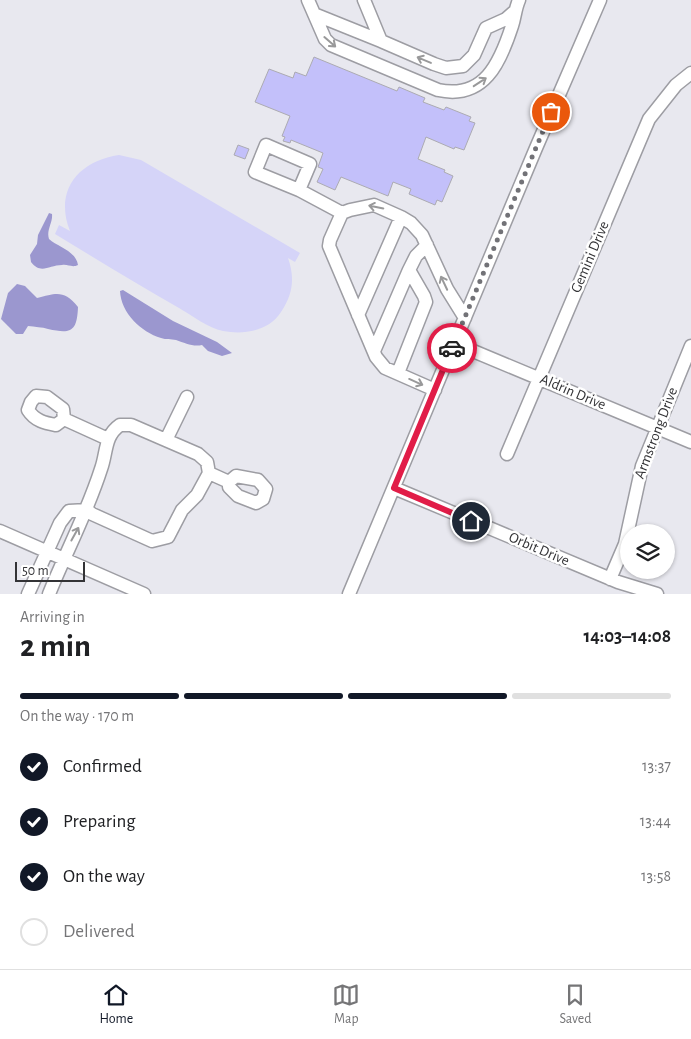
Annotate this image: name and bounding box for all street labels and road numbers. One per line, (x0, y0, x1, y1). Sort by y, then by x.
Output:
street label: Gemini Drive (568, 219, 612, 295)
street label: Aldrin Drive (538, 371, 608, 413)
street label: Armstrong Drive (632, 385, 680, 481)
street label: Orbit Drive (507, 530, 572, 568)

